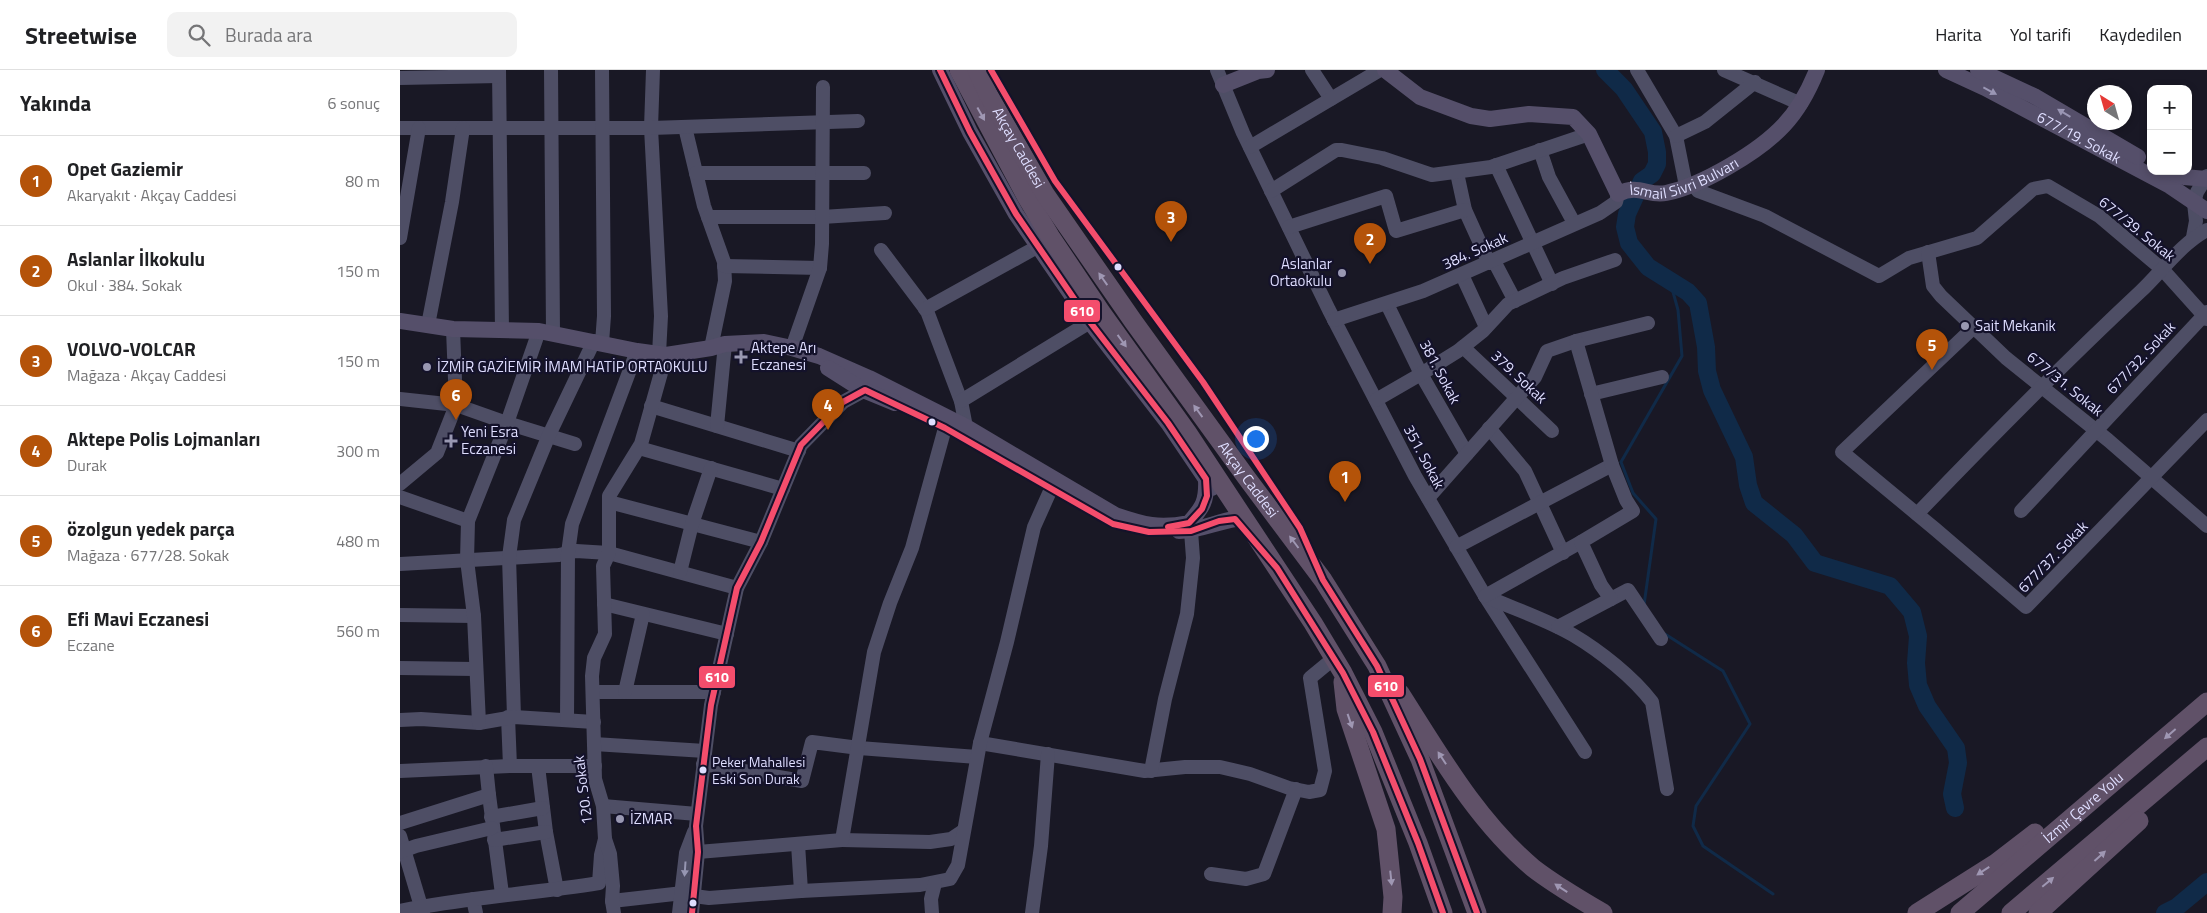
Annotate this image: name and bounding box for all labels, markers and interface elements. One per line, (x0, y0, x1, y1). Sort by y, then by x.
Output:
search box (167, 12, 517, 57)
text: Streetwise (25, 17, 137, 53)
text: Burada ara (225, 20, 312, 49)
icon: search (185, 21, 213, 49)
text: Harita (1935, 21, 1982, 48)
text: Yol tarifi (2010, 21, 2071, 48)
text: Kaydedilen (2099, 21, 2182, 48)
north arrow (2087, 85, 2132, 130)
map controls (2147, 85, 2192, 175)
button: + (2147, 85, 2192, 130)
text: Yakında (20, 87, 91, 119)
one-way arrow (1983, 87, 1998, 95)
text: 6 sonuç (328, 91, 380, 115)
street label: Akçay Caddesi (987, 103, 1051, 192)
street label: 677/19. Sokak (2033, 105, 2125, 169)
one-way arrow (977, 106, 985, 121)
one-way arrow (2057, 108, 2070, 117)
button: − (2147, 130, 2192, 175)
street label: İsmail Sivri Bulvarı (1628, 151, 1743, 205)
text: Opet Gaziemir (67, 154, 183, 183)
text: 1 (32, 169, 40, 193)
text: 80 m (345, 169, 380, 193)
text: Akaryakıt · Akçay Caddesi (67, 183, 236, 207)
street label: 677/39. Sokak (2094, 191, 2181, 267)
pin: 3 (1155, 201, 1187, 242)
pin: 2 (1354, 223, 1386, 264)
street label: 384. Sokak (1438, 226, 1511, 275)
text: Aslanlar İlkokulu (67, 244, 205, 273)
place label: Aslanlar Ortaokulu (1270, 252, 1332, 292)
text: 2 (32, 259, 40, 283)
text: 150 m (336, 259, 380, 283)
unlabelled marker (1113, 262, 1123, 272)
marker: Aslanlar Ortaokulu (1336, 267, 1348, 279)
one-way arrow (1098, 272, 1108, 286)
text: Okul · 384. Sokak (67, 273, 182, 297)
line badge: 610 (1063, 299, 1101, 323)
text: 610 (1070, 300, 1094, 321)
place label: Sait Mekanik (1975, 314, 2056, 337)
street label: 677/32. Sokak (2101, 316, 2181, 399)
marker: Sait Mekanik (1959, 320, 1971, 332)
pin: 5 (1916, 329, 1948, 370)
text: VOLVO-VOLCAR (67, 334, 196, 363)
one-way arrow (1116, 334, 1127, 347)
place label: Aktepe Arı Eczanesi (751, 336, 816, 376)
street label: 381. Sokak (1414, 336, 1467, 408)
street label: 379. Sokak (1486, 344, 1553, 409)
street label: 677/31. Sokak (2022, 346, 2109, 422)
text: 3 (32, 349, 40, 373)
text: 150 m (336, 349, 380, 373)
marker: Aktepe Arı Eczanesi (735, 351, 747, 363)
place label: İZMİR GAZİEMİR İMAM HATİP ORTAOKULU (437, 355, 708, 378)
marker: İZMİR GAZİEMİR İMAM HATİP ORTAOKULU (421, 361, 433, 373)
text: Mağaza · Akçay Caddesi (67, 363, 226, 387)
pin: 6 (440, 379, 472, 420)
pin: 4 (812, 389, 844, 430)
one-way arrow (1192, 405, 1203, 418)
unlabelled marker (927, 417, 937, 427)
place label: Yeni Esra Eczanesi (461, 420, 519, 460)
street label: 351. Sokak (1398, 421, 1451, 493)
text: Aktepe Polis Lojmanları (67, 424, 260, 453)
your location (1243, 426, 1269, 452)
marker: Yeni Esra Eczanesi (445, 435, 457, 447)
street label: Akçay Caddesi (1213, 436, 1285, 522)
text: 4 (32, 439, 40, 463)
text: 300 m (336, 439, 380, 463)
text: Durak (67, 453, 107, 477)
pin: 1 (1329, 461, 1361, 502)
text: özolgun yedek parça (67, 514, 235, 543)
street label: 677/37. Sokak (2012, 515, 2093, 598)
text: 5 (32, 529, 40, 553)
text: 480 m (336, 529, 380, 553)
one-way arrow (1289, 535, 1299, 549)
text: Mağaza · 677/28. Sokak (67, 543, 229, 567)
text: Efi Mavi Eczanesi (67, 604, 209, 633)
text: 6 (32, 619, 40, 643)
text: 560 m (336, 619, 380, 643)
text: Eczane (67, 633, 115, 657)
line badge: 610 (698, 665, 736, 689)
text: 610 (705, 666, 729, 687)
line badge: 610 (1367, 674, 1405, 698)
text: 610 (1374, 675, 1398, 696)
one-way arrow (1347, 714, 1354, 729)
one-way arrow (2163, 728, 2176, 739)
place label: Peker Mahallesi Eski Son Durak (712, 751, 805, 789)
one-way arrow (1438, 751, 1447, 765)
street label: 120. Sokak (567, 754, 598, 826)
marker: Peker Mahallesi Eski Son Durak (698, 765, 708, 775)
street label: İzmir Çevre Yolu (2037, 766, 2128, 849)
place label: İZMAR (630, 807, 673, 830)
marker: İZMAR (614, 813, 626, 825)
one-way arrow (2093, 850, 2105, 862)
one-way arrow (680, 861, 688, 877)
one-way arrow (1977, 867, 1990, 876)
one-way arrow (1387, 870, 1395, 886)
one-way arrow (2041, 876, 2054, 887)
one-way arrow (1555, 883, 1568, 893)
unlabelled marker (688, 898, 698, 908)

